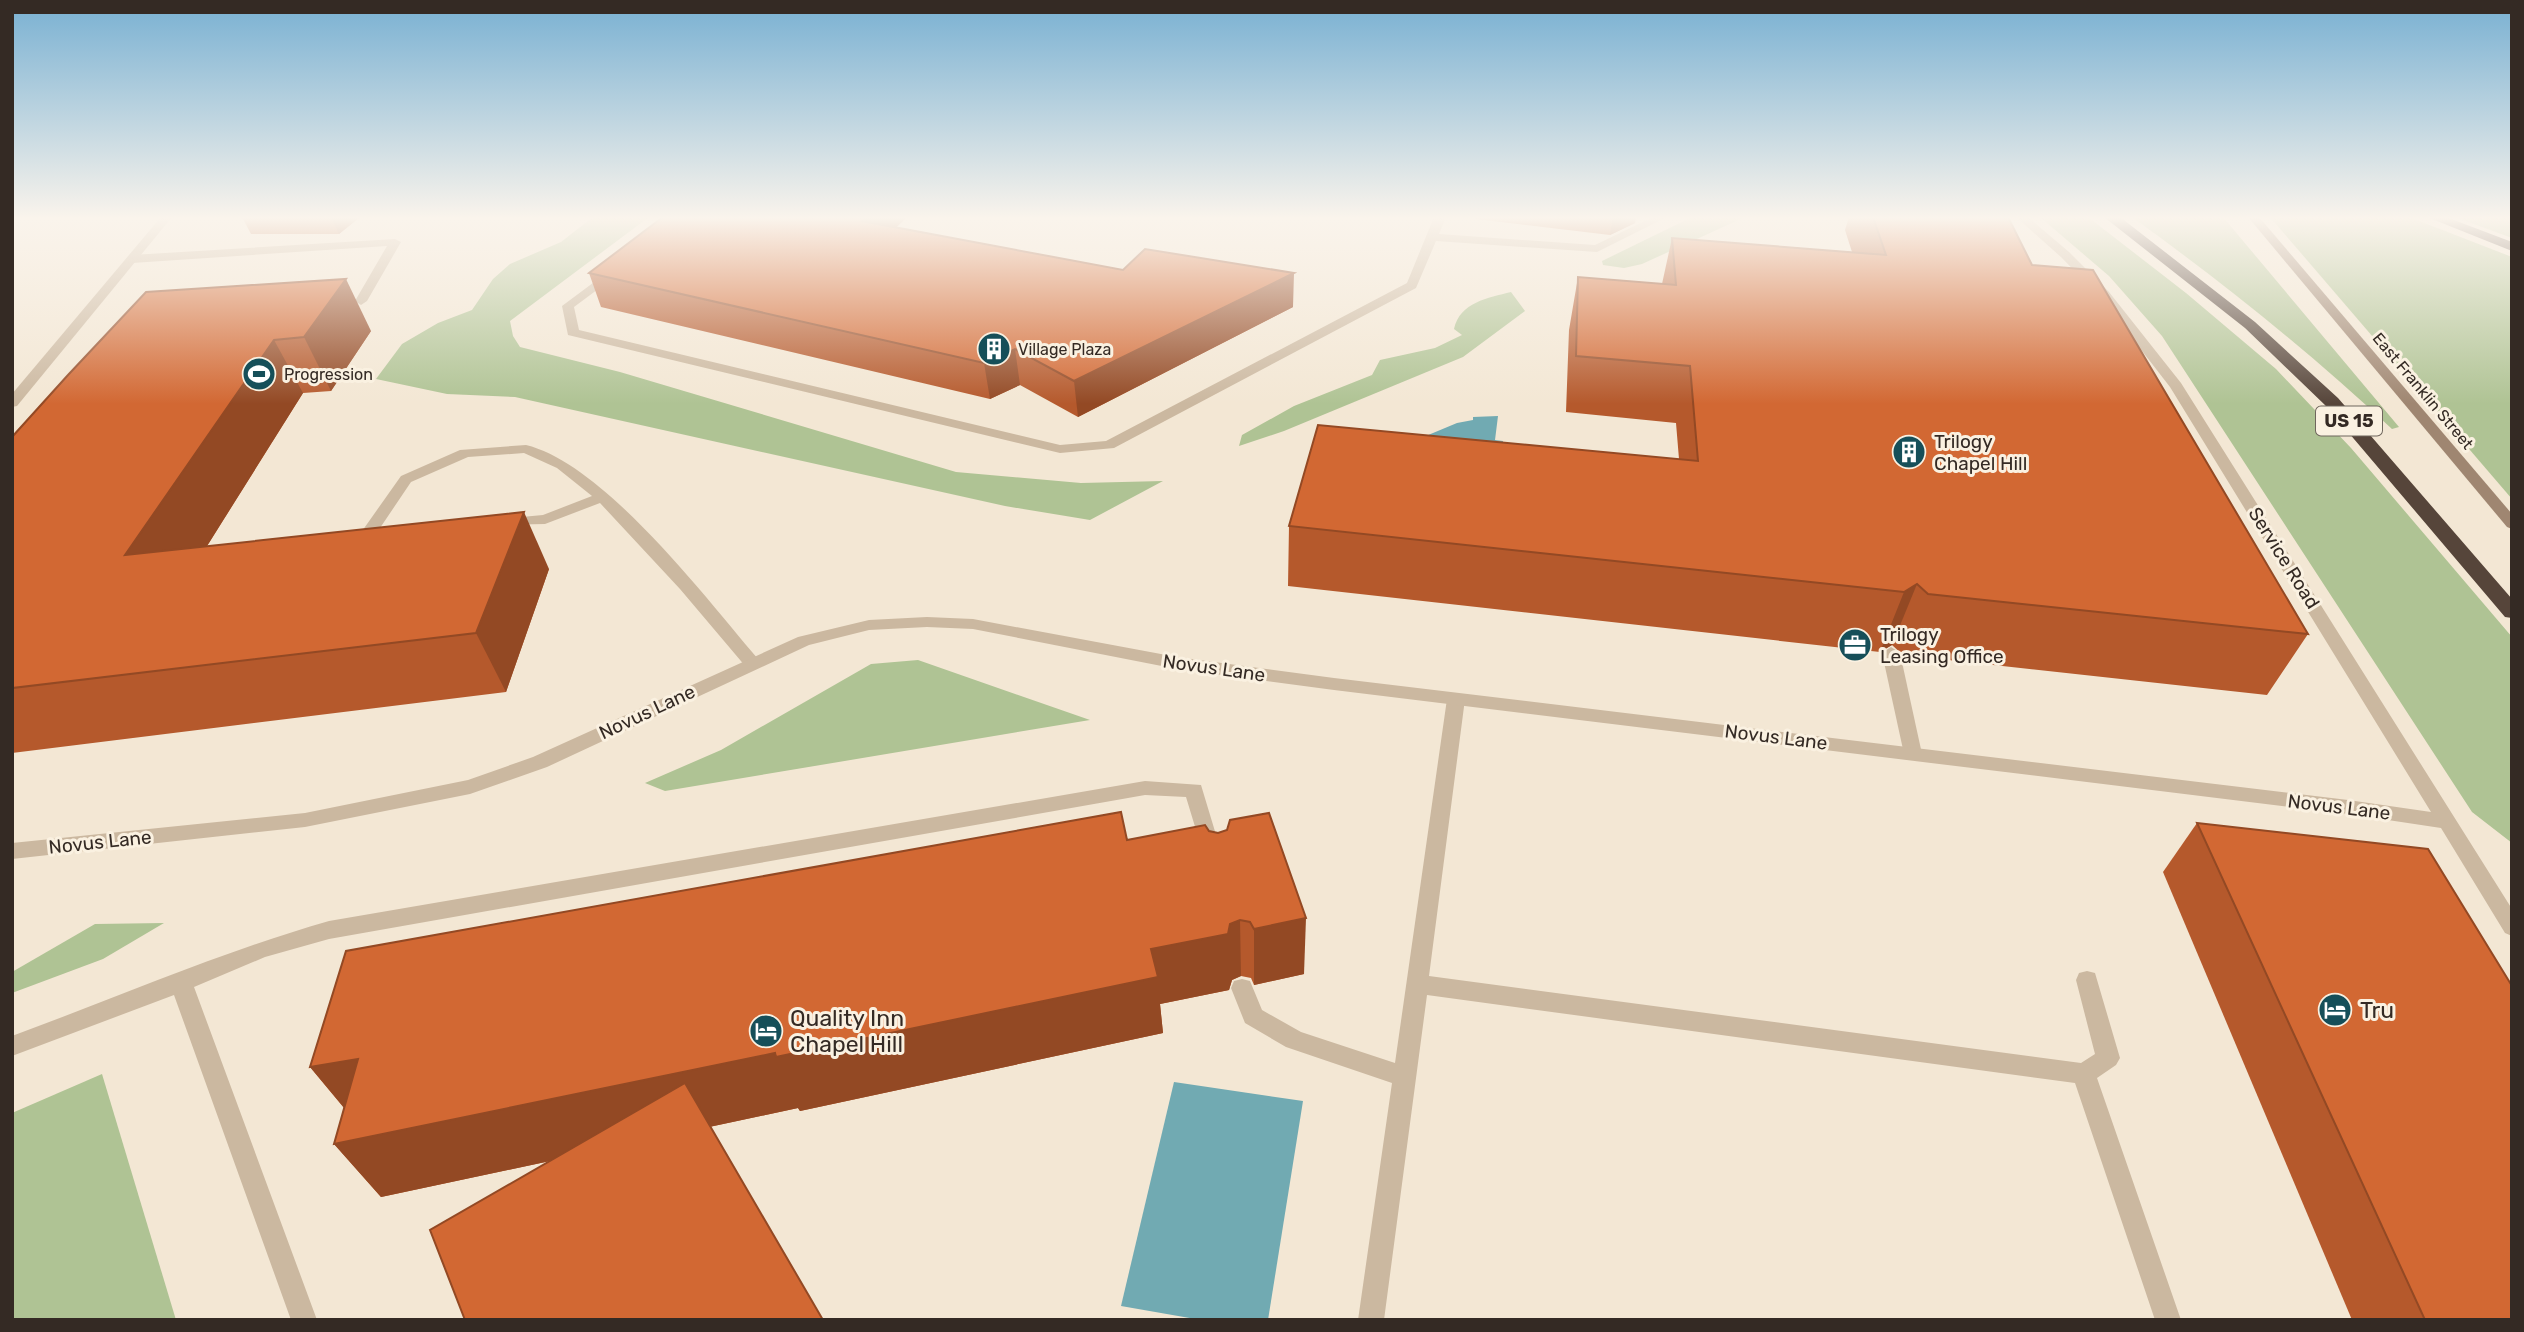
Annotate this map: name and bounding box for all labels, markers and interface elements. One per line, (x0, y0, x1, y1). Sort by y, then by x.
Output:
street label: East Franklin Street (2369, 329, 2477, 453)
building icon: Village Plaza (975, 330, 1013, 368)
place label: Village Plaza (1018, 340, 1111, 359)
sports icon: Progression (240, 355, 278, 393)
place label: Progression (284, 365, 373, 384)
road number: US 15 (2316, 407, 2382, 436)
place label: Trilogy Chapel Hill (1934, 430, 2027, 475)
building icon: Trilogy Chapel Hill (1890, 433, 1928, 471)
street label: Service Road (2244, 503, 2324, 613)
place label: Trilogy Leasing Office (1880, 623, 2004, 668)
office icon: Trilogy Leasing Office (1836, 626, 1874, 664)
street label: Novus Lane (1161, 649, 1267, 687)
street label: Novus Lane (595, 680, 699, 744)
street label: Novus Lane (1723, 719, 1829, 755)
street label: Novus Lane (2286, 789, 2392, 825)
street label: Novus Lane (47, 825, 153, 859)
hotel icon: Tru (2316, 991, 2354, 1029)
place label: Tru (2360, 996, 2394, 1024)
place label: Quality Inn Chapel Hill (790, 1004, 904, 1058)
hotel icon: Quality Inn Chapel Hill (747, 1012, 785, 1050)

